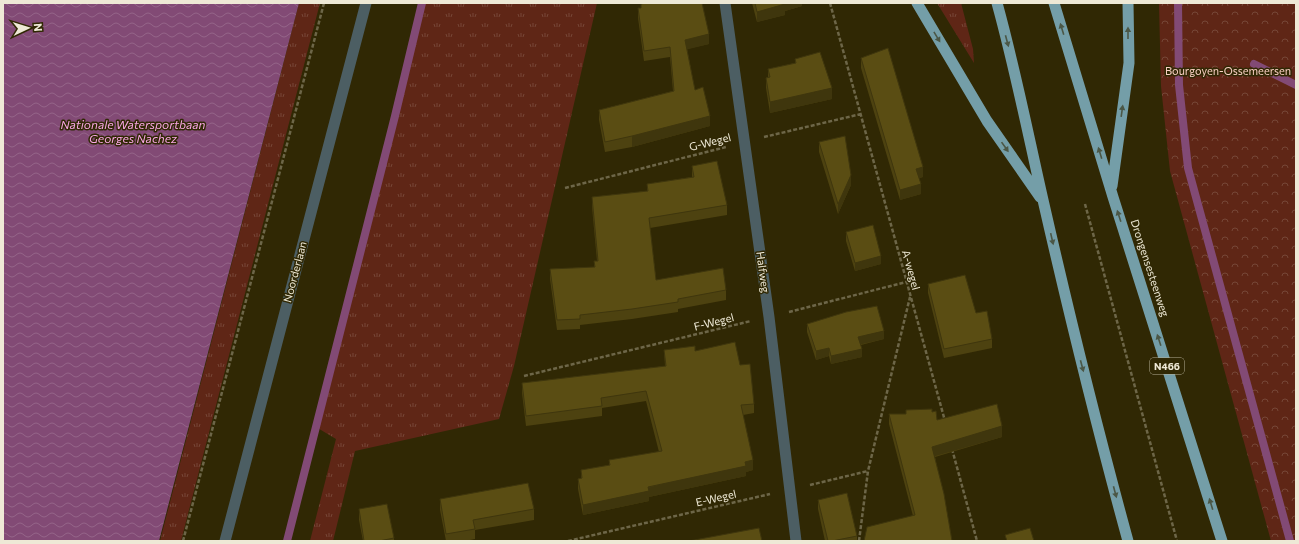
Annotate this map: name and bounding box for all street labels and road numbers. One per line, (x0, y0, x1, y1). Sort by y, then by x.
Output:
street label: G-Wegel (688, 130, 732, 153)
street label: Drongensesteenweg (1129, 218, 1172, 318)
street label: Noorderlaan (280, 240, 309, 304)
street label: A-wegel (900, 248, 923, 291)
street label: Halfweg (754, 250, 773, 293)
street label: F-Wegel (692, 310, 735, 333)
road number: N466 (1150, 358, 1184, 374)
street label: E-Wegel (694, 487, 737, 508)

